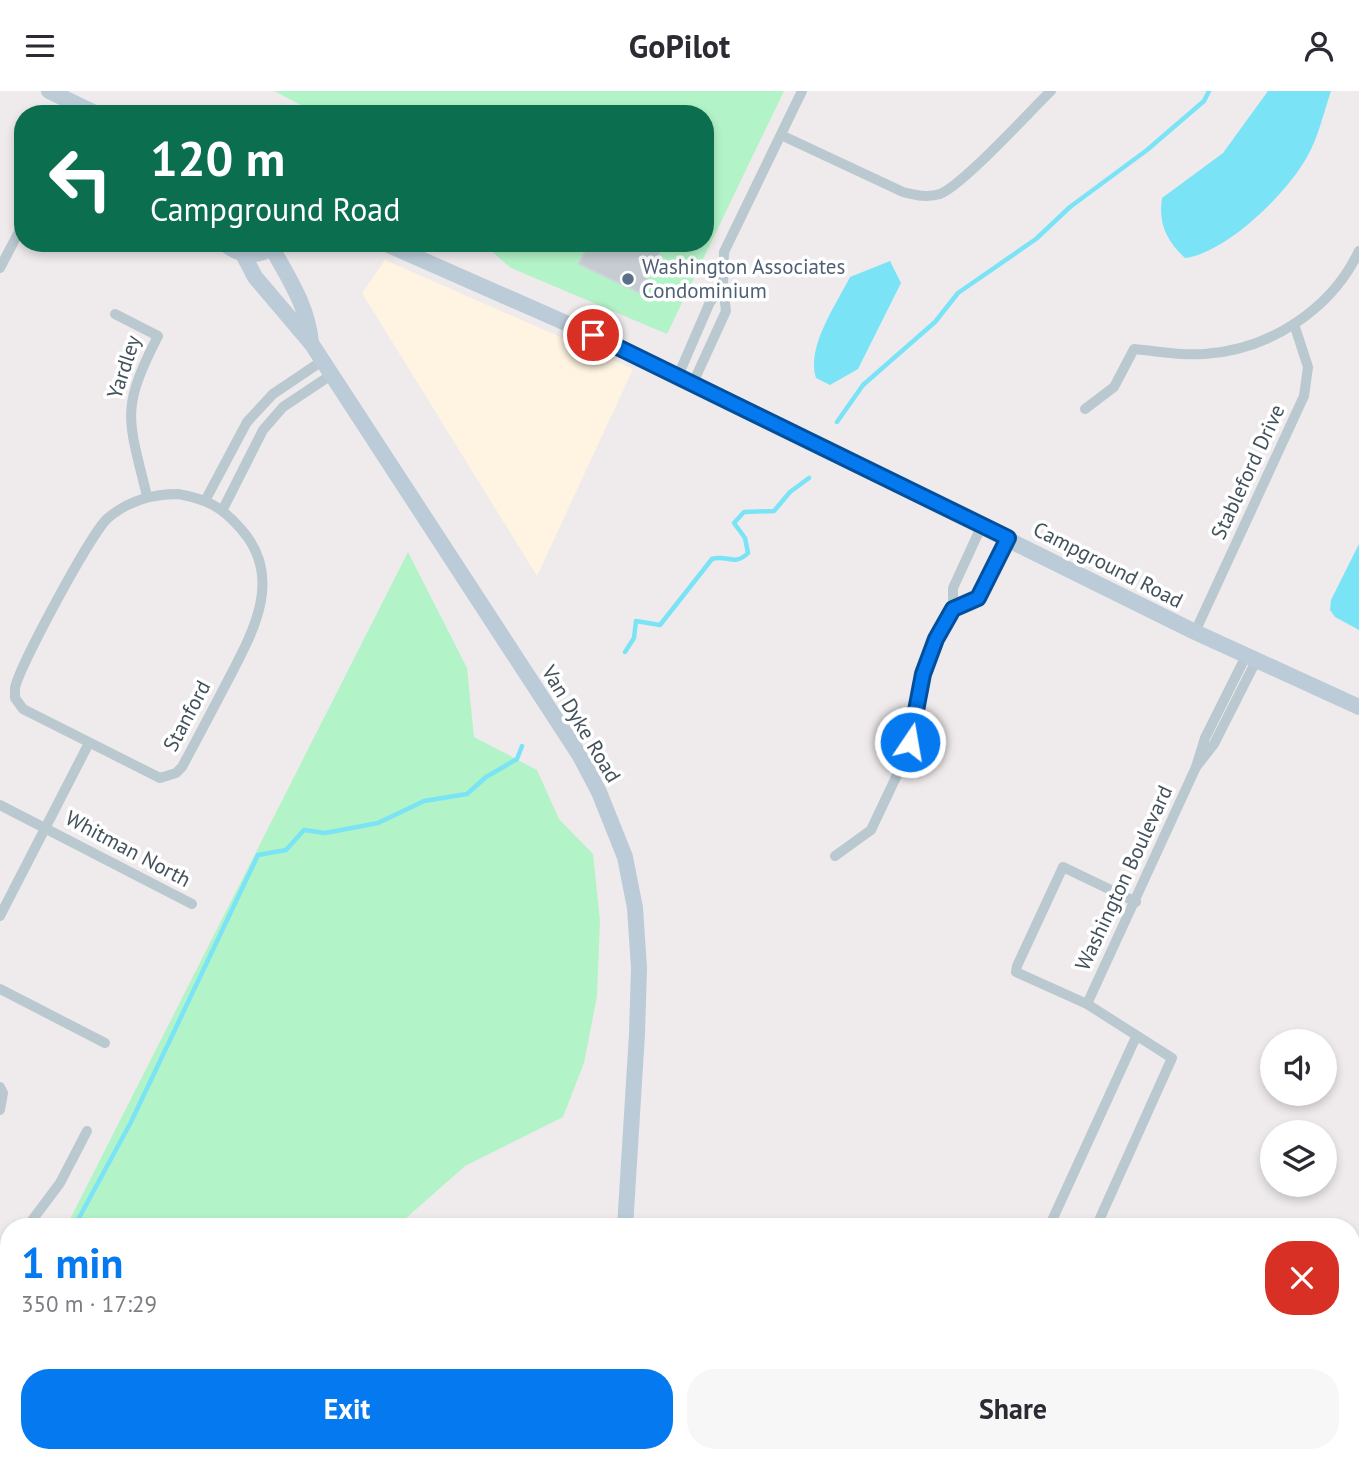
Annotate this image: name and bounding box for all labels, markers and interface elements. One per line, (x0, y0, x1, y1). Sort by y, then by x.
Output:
text: GoPilot (629, 25, 730, 67)
icon: menu (21, 27, 59, 65)
icon: person (1300, 27, 1338, 65)
text: 120 m (150, 126, 285, 190)
icon: left (35, 133, 126, 224)
text: Campground Road (150, 188, 400, 230)
place label: Washington Associates Condominium (642, 253, 845, 304)
marker: Washington Associates Condominium (620, 271, 636, 287)
pin (563, 305, 623, 365)
icon: arrive (574, 316, 612, 354)
street label: Yardley (101, 331, 147, 402)
street label: Stableford Drive (1205, 400, 1291, 543)
street label: Campground Road (1029, 515, 1188, 614)
street label: Van Dyke Road (535, 659, 627, 787)
street label: Stanford (157, 676, 216, 756)
position arrow (873, 705, 947, 779)
street label: Washington Boulevard (1069, 781, 1178, 975)
street label: Whitman North (61, 804, 195, 893)
map controls (1260, 1029, 1337, 1197)
button: sound (1260, 1029, 1337, 1106)
button: layers (1260, 1120, 1337, 1197)
text: 1 min (21, 1235, 123, 1290)
button: close (1265, 1241, 1339, 1315)
text: 350 m · 17:29 (21, 1289, 157, 1318)
button: Exit (21, 1369, 673, 1449)
button: Share (687, 1369, 1339, 1449)

